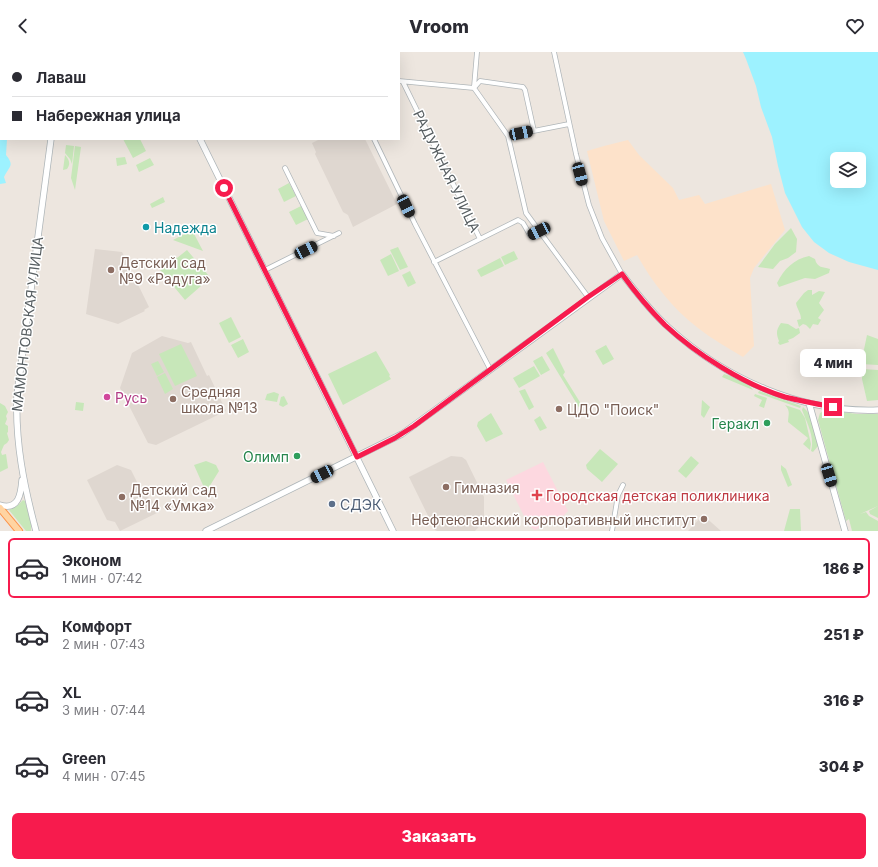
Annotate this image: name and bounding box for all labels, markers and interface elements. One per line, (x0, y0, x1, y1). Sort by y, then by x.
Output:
icon: back (12, 15, 34, 37)
icon: heart (844, 15, 866, 37)
text: Vroom (409, 16, 469, 37)
text: Лаваш (36, 68, 86, 87)
text: Набережная улица (36, 106, 181, 125)
street label: РАДУЖНАЯ УЛИЦА (410, 107, 484, 235)
car (508, 125, 534, 141)
map controls (830, 152, 866, 188)
button: layers (830, 152, 866, 188)
car (571, 161, 589, 187)
route start (215, 179, 233, 197)
car (395, 193, 417, 219)
place label: Надежда (154, 219, 217, 236)
car (526, 220, 552, 242)
marker: Надежда (141, 222, 151, 232)
street label: МАМОНТОВСКАЯ УЛИЦА (8, 235, 46, 413)
car (293, 239, 319, 261)
place label: Детский сад №9 «Радуга» (119, 254, 211, 287)
marker: Детский сад №9 «Радуга» (106, 265, 116, 275)
callout: 4 мин (800, 349, 866, 377)
text: 4 мин (813, 355, 853, 371)
place label: Средняя школа №13 (181, 383, 258, 416)
place label: Русь (115, 389, 148, 406)
marker: Русь (102, 392, 112, 402)
marker: Средняя школа №13 (168, 394, 178, 404)
route end (824, 398, 842, 416)
place label: ЦДО "Поиск" (567, 401, 659, 418)
marker: ЦДО "Поиск" (554, 404, 564, 414)
place label: Геракл (712, 415, 759, 432)
marker: Геракл (762, 418, 772, 428)
place label: Олимп (243, 448, 289, 465)
marker: Олимп (292, 451, 302, 461)
car (820, 462, 838, 488)
car (309, 463, 335, 485)
place label: Гимназия (454, 479, 519, 496)
place label: Детский сад №14 «Умка» (130, 481, 217, 514)
marker: Гимназия (441, 482, 451, 492)
place label: Городская детская поликлиника (546, 487, 770, 504)
marker: Городская детская поликлиника (531, 489, 543, 501)
marker: Детский сад №14 «Умка» (117, 492, 127, 502)
place label: СДЭК (340, 496, 382, 513)
marker: СДЭК (327, 499, 337, 509)
place label: Нефтеюганский корпоративный институт (411, 511, 696, 528)
marker: Нефтеюганский корпоративный институт (699, 514, 709, 524)
icon: car (14, 550, 50, 586)
text: Эконом (62, 551, 121, 570)
text: 186 ₽ (823, 559, 864, 578)
text: 1 мин · 07:42 (62, 570, 142, 586)
icon: car (14, 616, 50, 652)
text: Комфорт (62, 617, 132, 636)
text: 251 ₽ (823, 625, 864, 644)
text: 2 мин · 07:43 (62, 636, 145, 652)
icon: car (14, 682, 50, 718)
text: XL (62, 683, 82, 702)
text: 316 ₽ (823, 691, 864, 710)
text: 3 мин · 07:44 (62, 702, 146, 718)
icon: car (14, 748, 50, 784)
text: Green (62, 749, 106, 768)
text: 304 ₽ (819, 757, 864, 776)
text: 4 мин · 07:45 (62, 768, 145, 784)
button: Заказать (12, 813, 866, 859)

